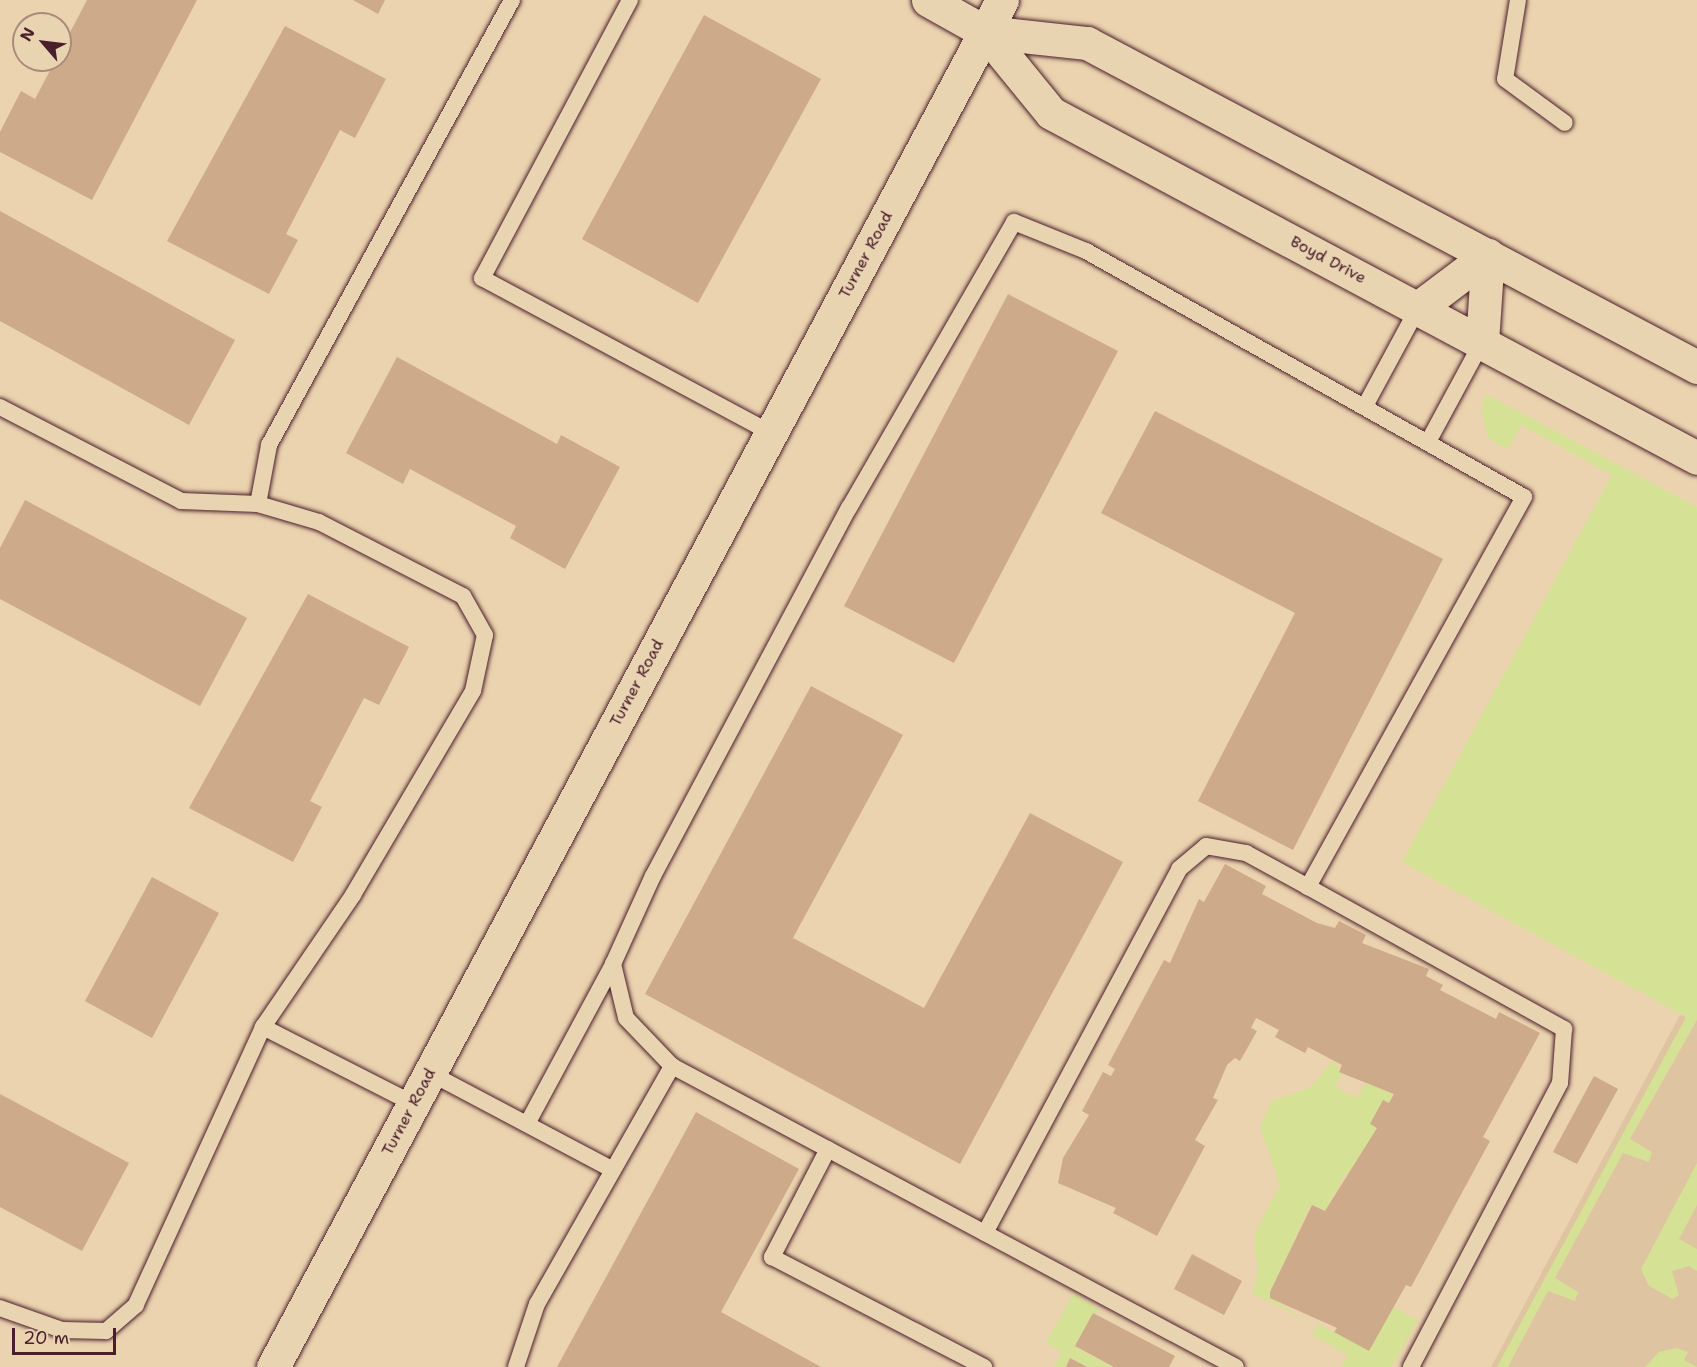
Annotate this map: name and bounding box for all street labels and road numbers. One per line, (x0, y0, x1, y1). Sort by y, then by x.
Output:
street label: Turner Road (835, 208, 897, 302)
street label: Boyd Drive (1287, 232, 1369, 288)
street label: Turner Road (606, 636, 668, 730)
street label: Turner Road (378, 1065, 440, 1159)

